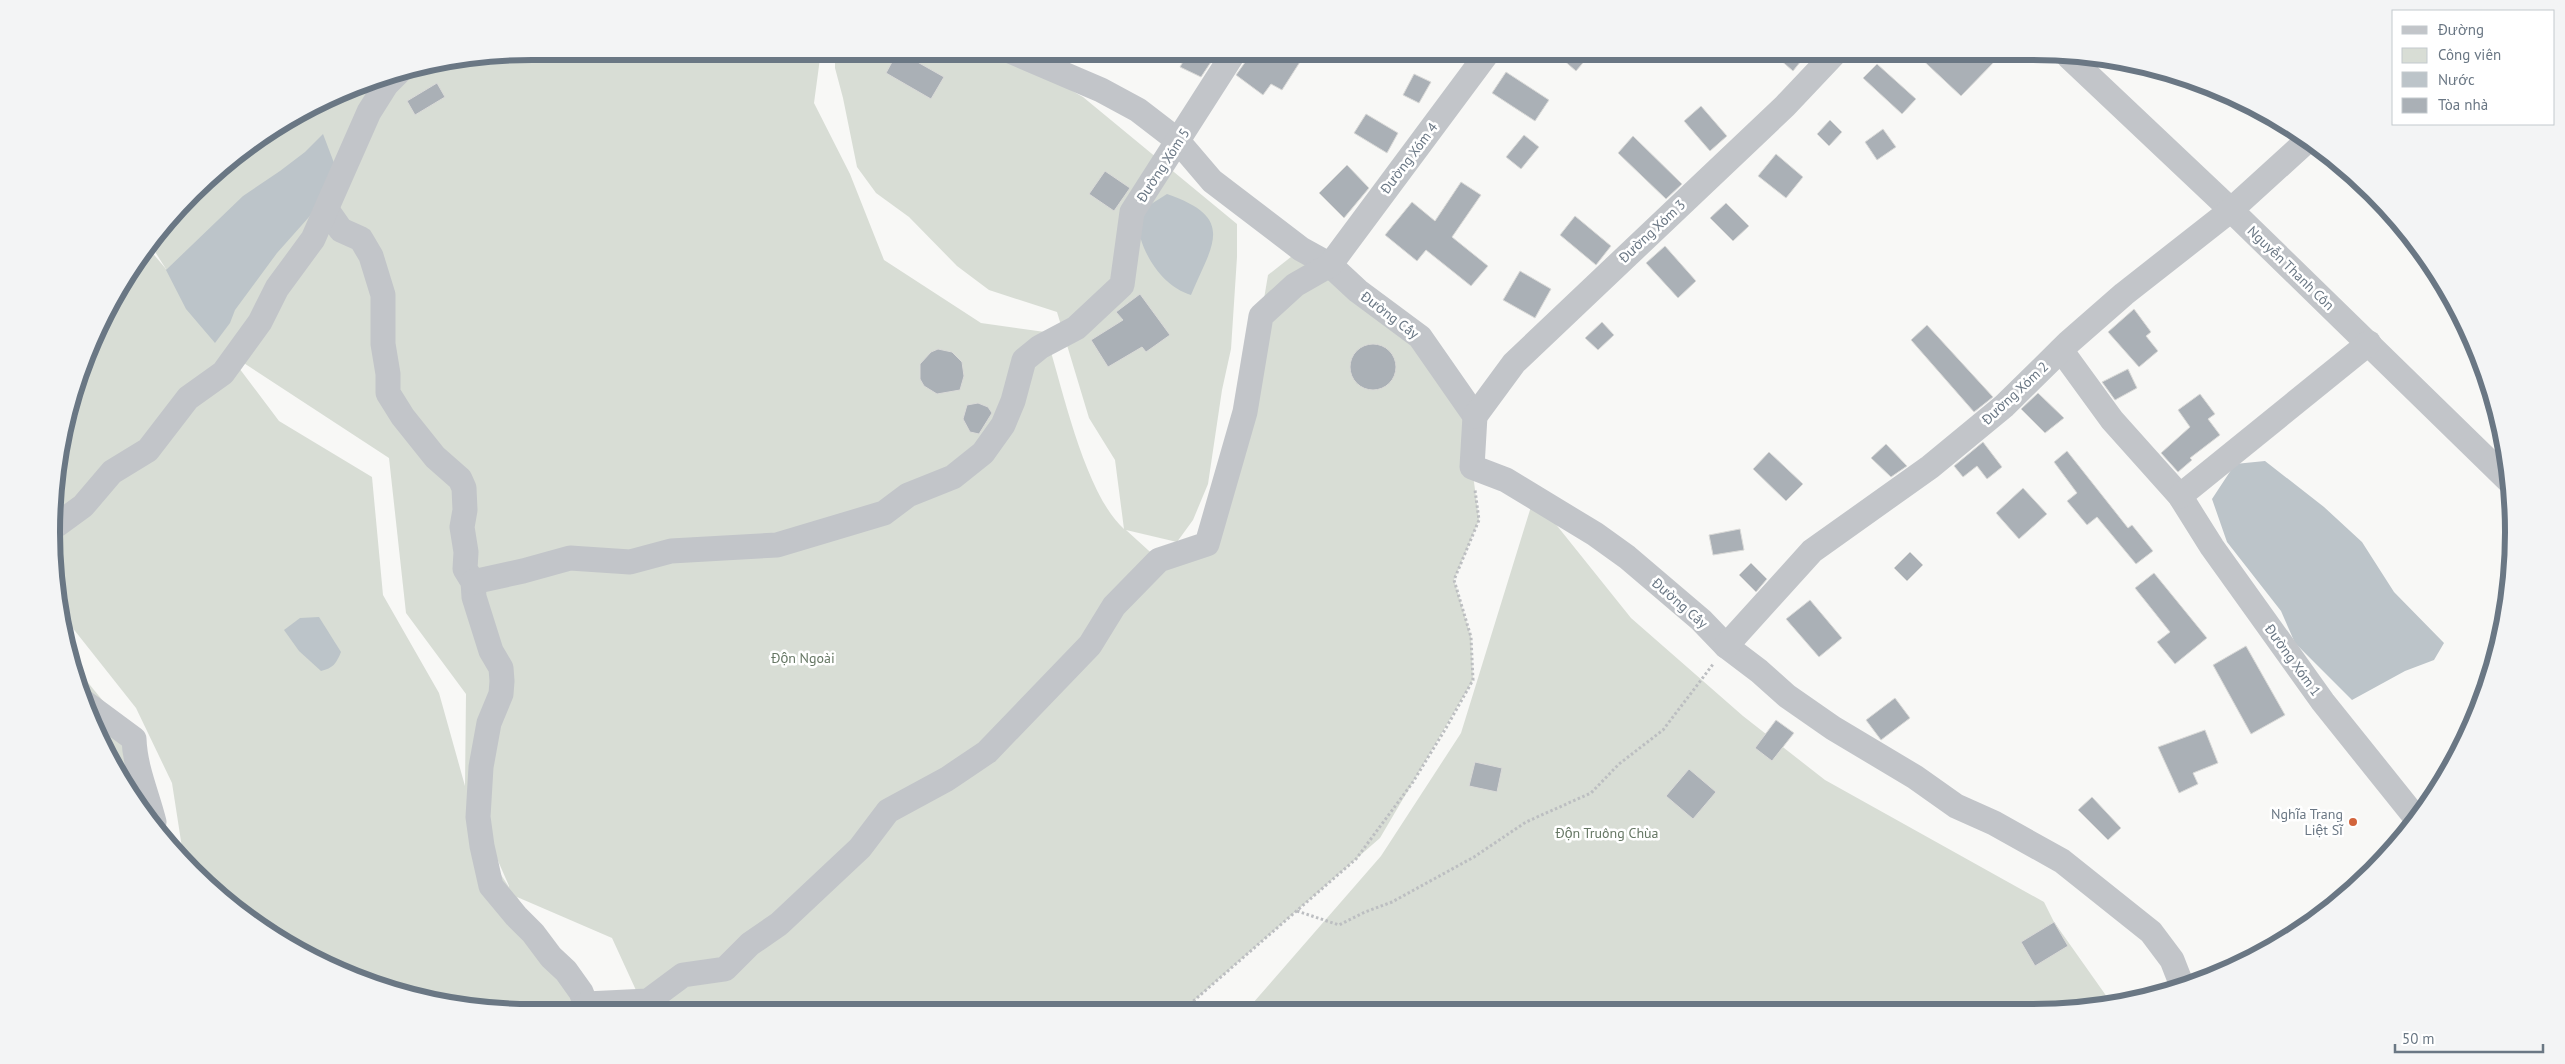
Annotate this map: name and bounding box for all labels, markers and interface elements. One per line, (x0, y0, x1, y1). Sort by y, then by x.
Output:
legend (2392, 10, 2555, 125)
text: Đường (2437, 20, 2484, 39)
text: Công viên (2438, 45, 2501, 64)
text: Nước (2438, 70, 2475, 89)
text: Tòa nhà (2438, 95, 2488, 114)
street label: Đường Xóm 4 (1376, 119, 1442, 198)
street label: Đường Xóm 5 (1132, 125, 1194, 206)
street label: Đường Xóm 3 (1614, 196, 1689, 267)
street label: Nguyễn Thanh Côn (2244, 222, 2338, 314)
street label: Đường Cấy (1357, 287, 1423, 343)
street label: Đường Xóm 2 (1977, 358, 2052, 429)
street label: Đường Cấy (1648, 573, 1712, 632)
street label: Đường Xóm 1 (2260, 620, 2325, 699)
park label: Độn Ngoài (770, 649, 835, 667)
place label: Nghĩa Trang Liệt Sĩ (2271, 805, 2344, 839)
marker: Nghĩa Trang Liệt Sĩ (2347, 816, 2359, 828)
park label: Độn Truông Chùa (1554, 824, 1659, 842)
scale bar (2395, 1022, 2542, 1054)
text: 50 m (2402, 1029, 2435, 1048)

